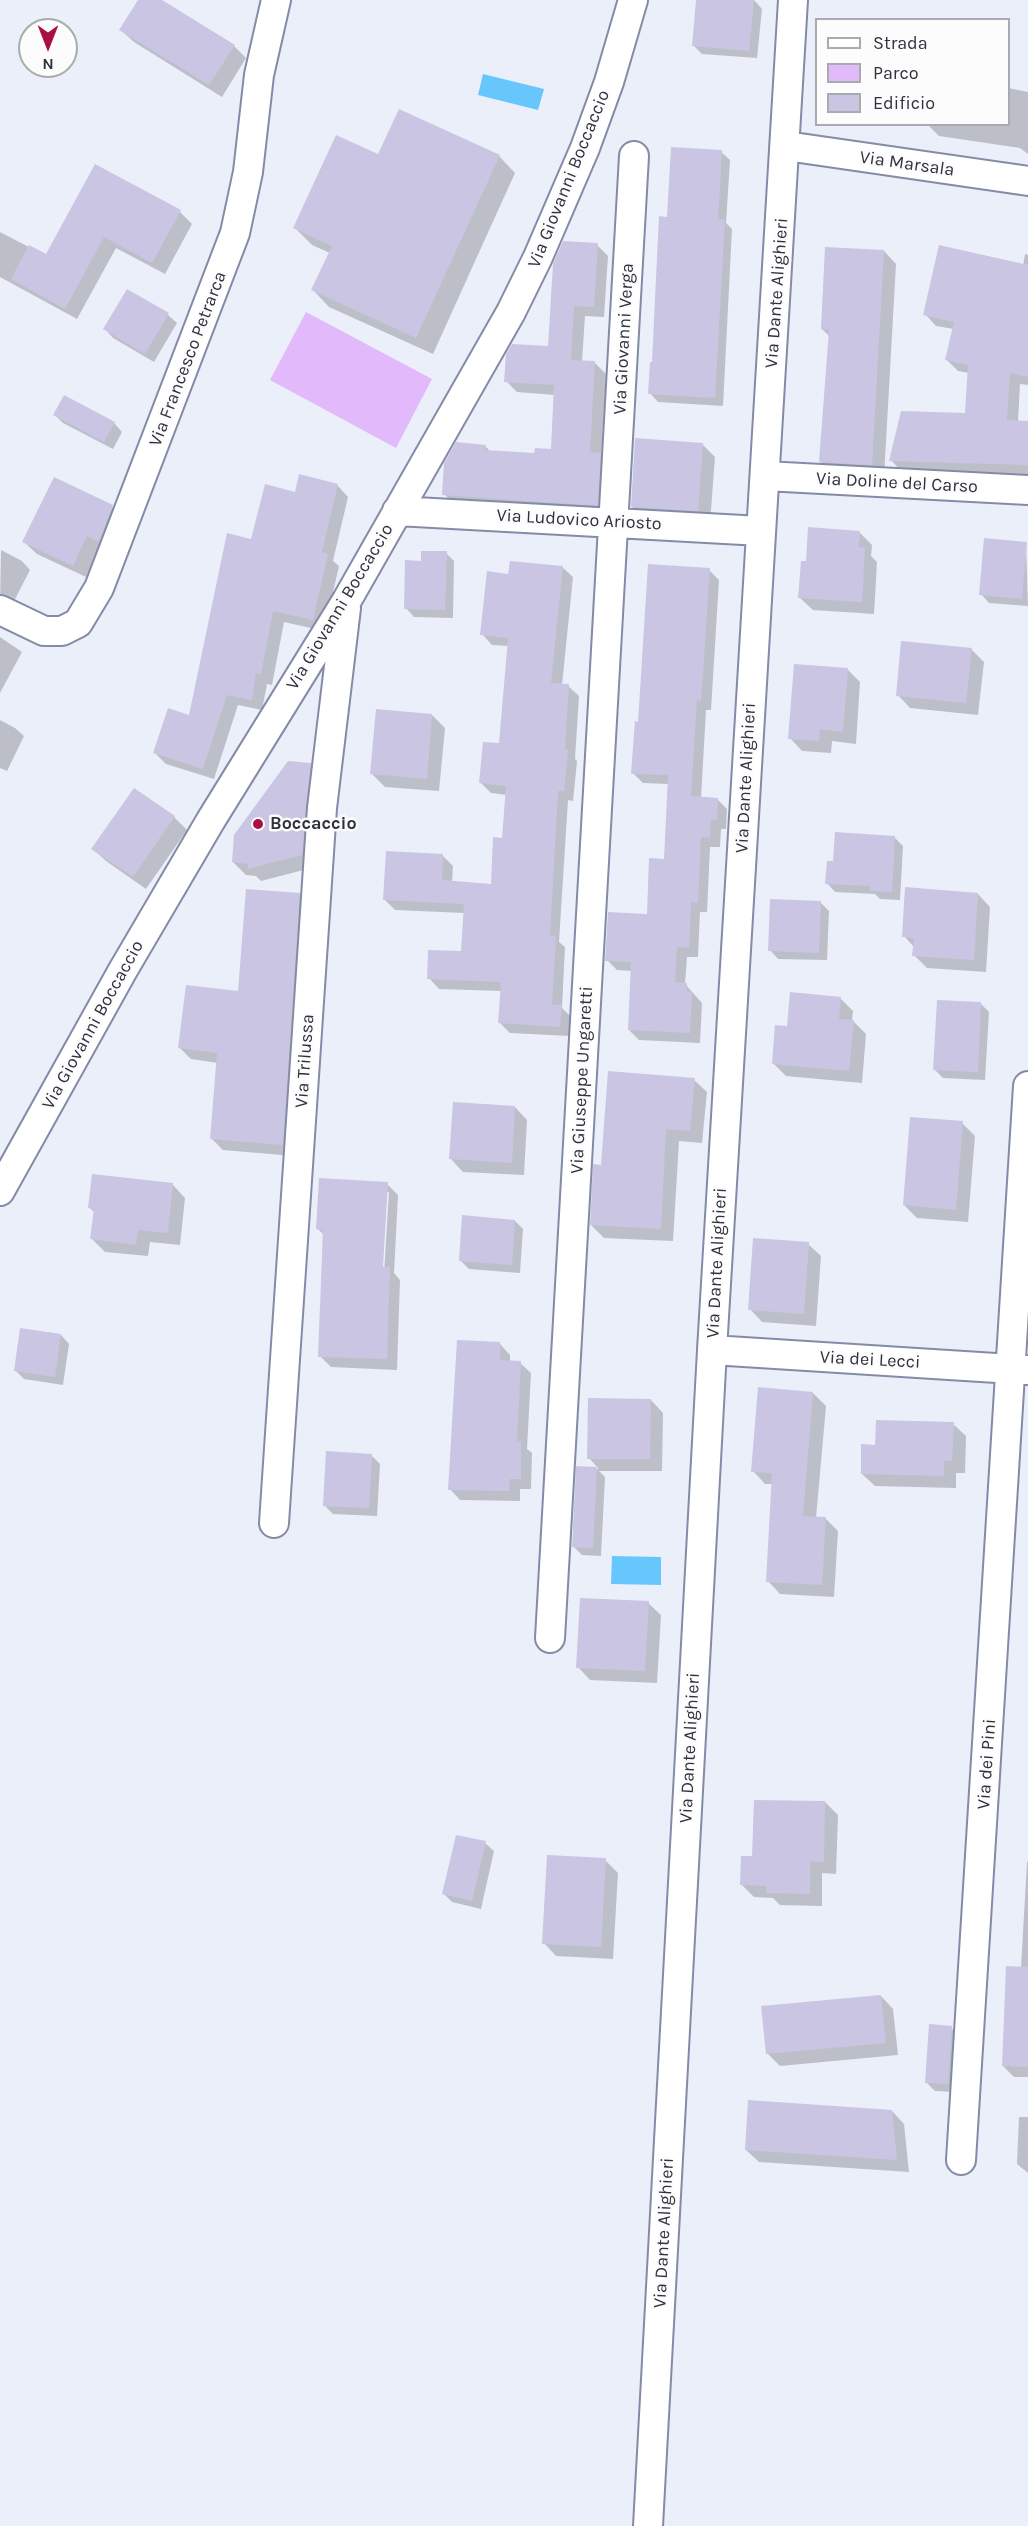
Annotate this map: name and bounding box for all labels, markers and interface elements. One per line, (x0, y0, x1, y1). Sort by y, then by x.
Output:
north arrow (18, 18, 78, 78)
legend (815, 18, 1010, 126)
text: Strada (873, 32, 928, 54)
text: N (42, 55, 54, 74)
text: Parco (873, 62, 919, 84)
street label: Via Giovanni Boccaccio (523, 87, 615, 271)
text: Edificio (873, 92, 935, 114)
street label: Via Marsala (858, 147, 956, 181)
street label: Via Dante Alighieri (761, 217, 793, 369)
street label: Via Giovanni Verga (609, 263, 639, 415)
street label: Via Francesco Petrarca (145, 268, 231, 450)
street label: Via Doline del Carso (815, 468, 979, 498)
street label: Via Ludovico Ariosto (496, 505, 662, 535)
street label: Via Giovanni Boccaccio (282, 520, 398, 694)
street label: Via Dante Alighieri (731, 702, 761, 854)
place label: Boccaccio (270, 813, 357, 835)
marker: Boccaccio (251, 817, 265, 831)
street label: Via Giovanni Boccaccio (37, 937, 149, 1113)
street label: Via Giuseppe Ungaretti (566, 986, 598, 1174)
street label: Via Trilussa (291, 1013, 319, 1109)
street label: Via Dante Alighieri (702, 1187, 732, 1339)
street label: Via dei Lecci (819, 1347, 921, 1373)
street label: Via Dante Alighieri (675, 1672, 705, 1824)
street label: Via dei Pini (973, 1718, 1001, 1810)
street label: Via Dante Alighieri (649, 2157, 679, 2309)

